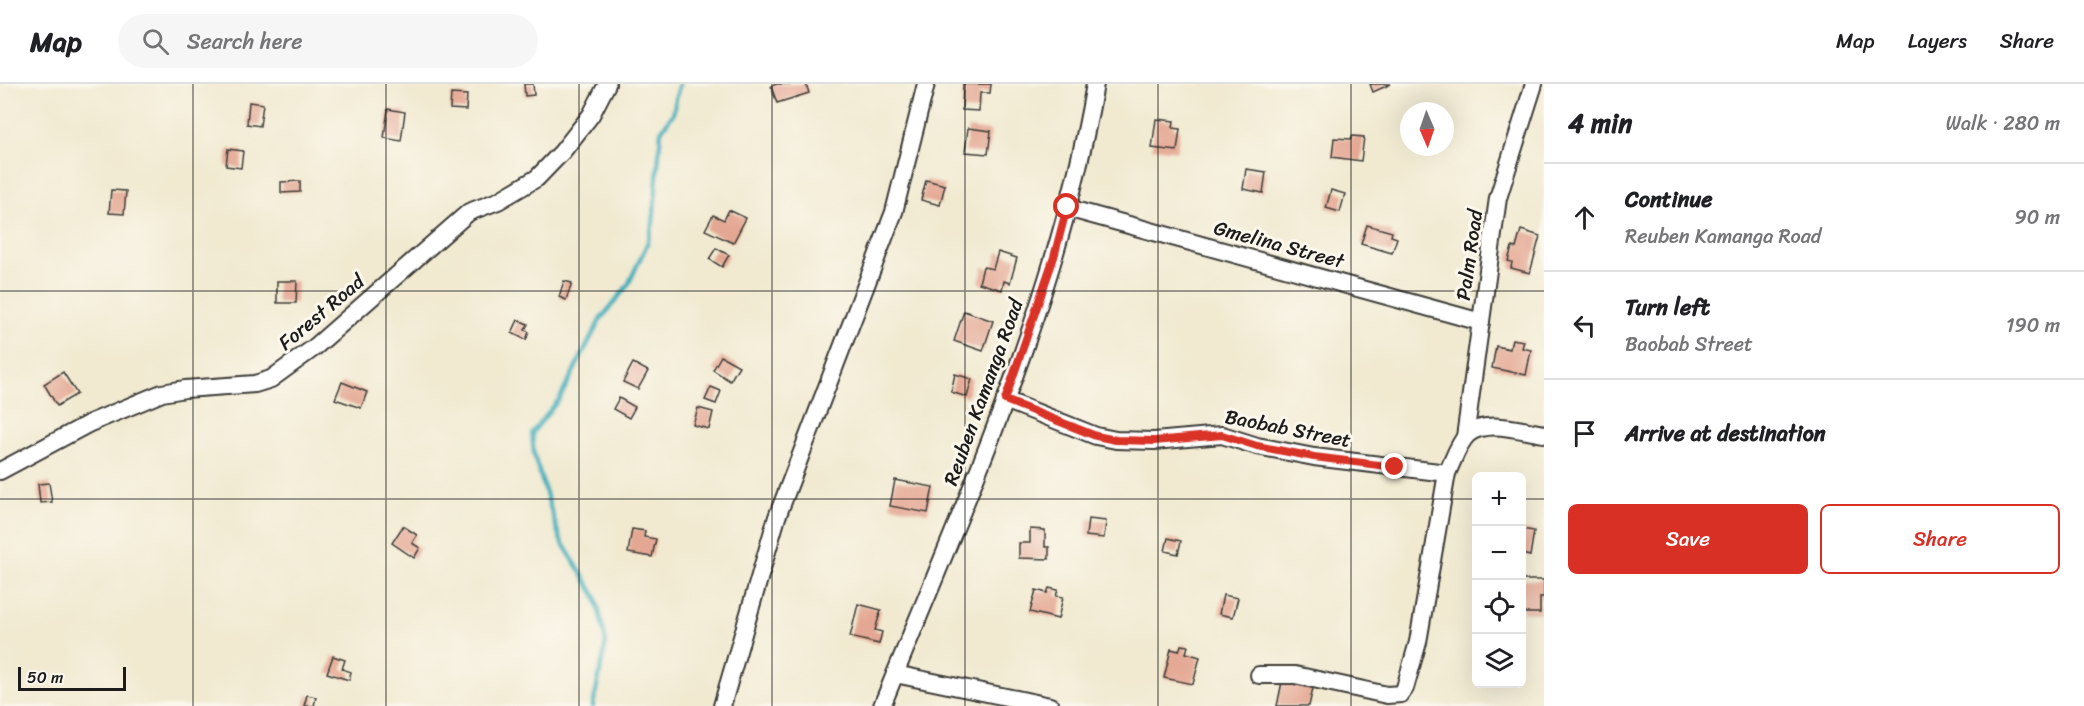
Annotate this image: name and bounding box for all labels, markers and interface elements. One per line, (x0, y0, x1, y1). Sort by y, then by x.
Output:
search box (118, 14, 538, 68)
text: Map (30, 17, 82, 66)
text: Search here (187, 22, 303, 61)
text: Map (1836, 22, 1875, 60)
text: Layers (1908, 22, 1967, 60)
text: Share (2000, 22, 2054, 60)
icon: search (139, 25, 172, 58)
text: 4 min (1568, 100, 1632, 146)
north arrow (1400, 102, 1454, 156)
text: Walk · 280 m (1946, 106, 2060, 141)
text: Continue (1625, 180, 1713, 219)
route start (1053, 193, 1079, 219)
text: 90 m (2015, 200, 2060, 235)
icon: ahead (1568, 201, 1601, 234)
street label: Palm Road (1446, 206, 1493, 303)
street label: Gmelina Street (1210, 210, 1349, 279)
text: Reuben Kamanga Road (1625, 219, 1821, 254)
street label: Forest Road (270, 264, 374, 359)
text: Turn left (1625, 288, 1710, 327)
street label: Reuben Kamanga Road (933, 293, 1034, 490)
text: 190 m (2006, 308, 2060, 343)
icon: left (1568, 309, 1601, 342)
text: Baobab Street (1625, 327, 1753, 362)
street label: Baobab Street (1222, 399, 1354, 458)
text: Arrive at destination (1625, 414, 1826, 453)
icon: arrive (1568, 417, 1601, 450)
route end (1381, 453, 1407, 479)
map controls (1472, 472, 1526, 688)
button: + (1472, 472, 1526, 526)
button: Save (1568, 504, 1808, 574)
button: Share (1820, 504, 2060, 574)
button: − (1472, 526, 1526, 580)
button: locate (1472, 580, 1526, 634)
button: layers (1472, 634, 1526, 688)
text: 50 m (27, 663, 63, 692)
scale bar (18, 664, 126, 692)

